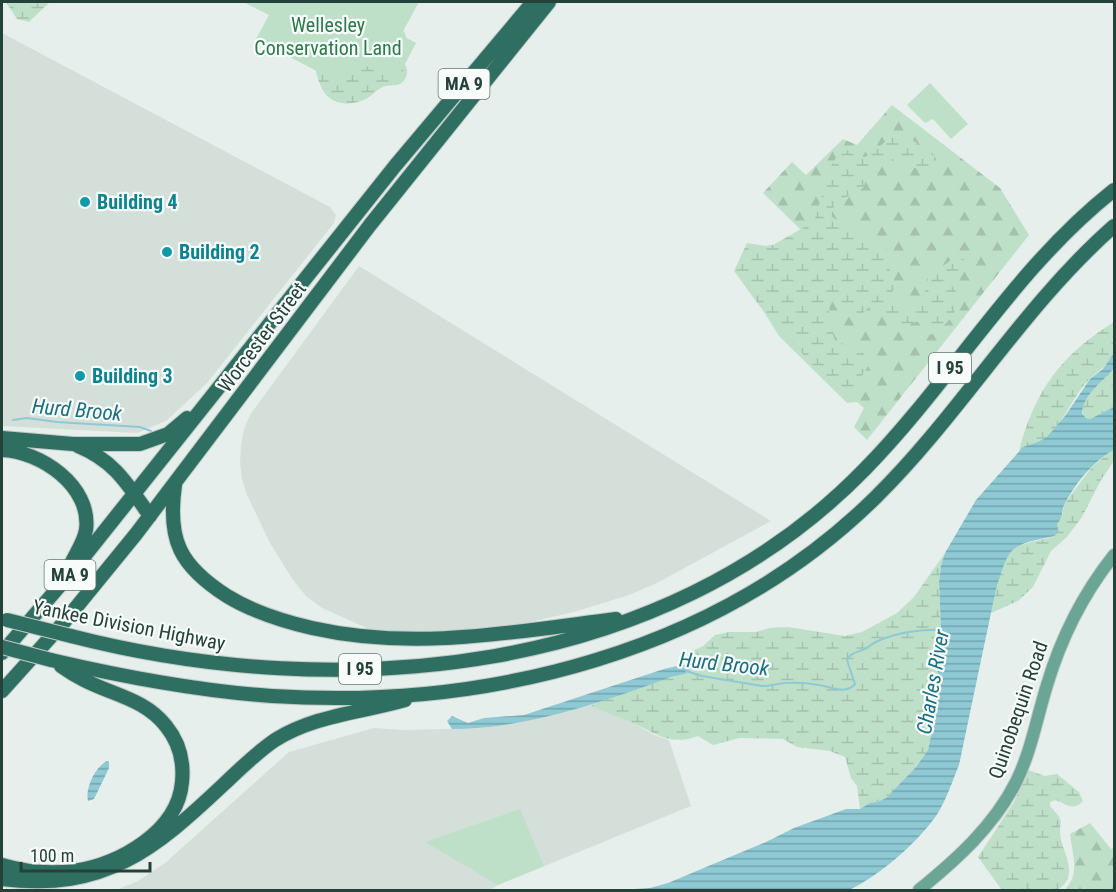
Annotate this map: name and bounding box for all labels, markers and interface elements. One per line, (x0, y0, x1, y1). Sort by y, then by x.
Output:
park label: Wellesley Conservation Land (254, 13, 402, 60)
road number: MA 9 (438, 69, 490, 99)
place label: Building 4 (97, 190, 178, 214)
marker: Building 4 (78, 195, 92, 209)
place label: Building 2 (179, 240, 260, 264)
marker: Building 2 (160, 245, 174, 259)
street label: Worcester Street (213, 277, 311, 397)
road number: I 95 (929, 353, 971, 383)
place label: Building 3 (92, 364, 173, 388)
marker: Building 3 (73, 369, 87, 383)
water label: Hurd Brook (31, 394, 124, 426)
road number: MA 9 (44, 560, 96, 590)
street label: Yankee Division Highway (31, 595, 227, 655)
water label: Charles River (912, 627, 954, 736)
street label: Quinobequin Road (983, 638, 1053, 782)
water label: Hurd Brook (678, 647, 771, 681)
road number: I 95 (339, 654, 381, 684)
scale bar (21, 835, 150, 873)
text: 100 m (30, 845, 74, 866)

